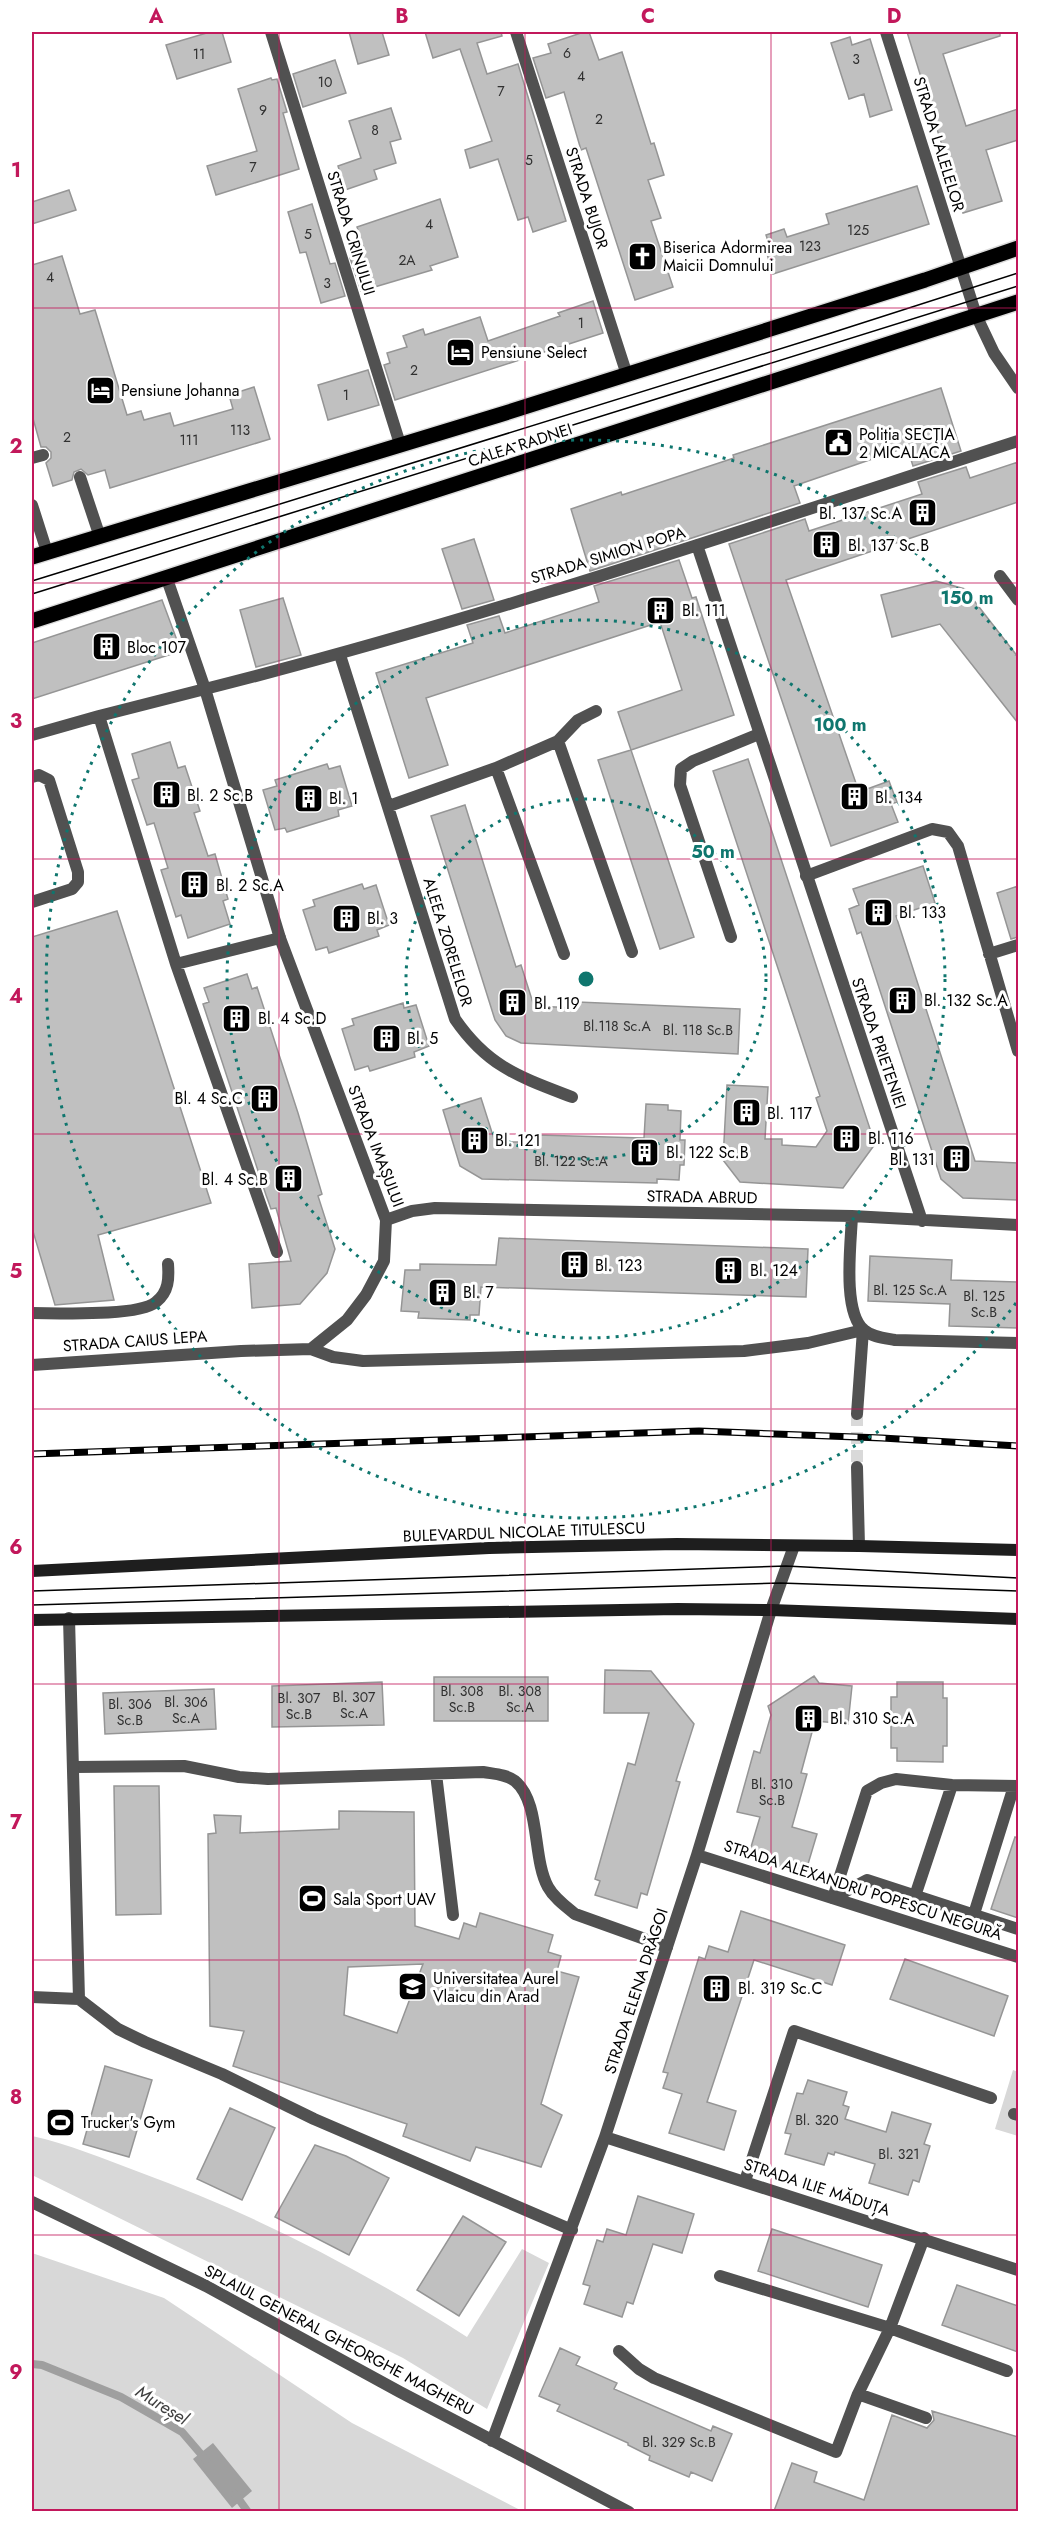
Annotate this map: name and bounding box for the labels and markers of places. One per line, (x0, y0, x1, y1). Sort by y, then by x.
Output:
place label: Biserica Adormirea Maicii Domnului (663, 236, 792, 277)
church icon: Biserica Adormirea Maicii Domnului (626, 240, 658, 272)
hotel icon: Pensiune Select (444, 336, 476, 368)
place label: Pensiune Select (481, 341, 587, 364)
hotel icon: Pensiune Johanna (84, 374, 116, 406)
place label: Pensiune Johanna (121, 379, 240, 402)
place label: Poliția SECŢIA 2 MICALACA (859, 423, 955, 464)
public building icon: Poliția SECŢIA 2 MICALACA (822, 427, 854, 459)
building icon: Bl. 137 Sc.A (907, 497, 939, 529)
place label: Bl. 137 Sc.A (819, 502, 902, 525)
building icon: Bl. 137 Sc.B (811, 529, 843, 561)
place label: Bl. 137 Sc.B (848, 534, 929, 557)
building icon: Bl. 111 (645, 594, 677, 626)
place label: Bl. 111 (682, 599, 726, 622)
building icon: Bloc 107 (90, 631, 122, 663)
place label: Bloc 107 (127, 636, 187, 659)
building icon: Bl. 2 Sc.B (150, 779, 182, 811)
building icon: Bl. 134 (838, 781, 870, 813)
building icon: Bl. 1 (292, 782, 324, 814)
place label: Bl. 2 Sc.B (187, 784, 253, 807)
place label: Bl. 134 (875, 786, 922, 809)
place label: Bl. 1 (329, 787, 358, 810)
building icon: Bl. 2 Sc.A (179, 869, 211, 901)
place label: Bl. 2 Sc.A (216, 874, 284, 897)
building icon: Bl. 133 (862, 896, 894, 928)
place label: Bl. 133 (899, 901, 946, 924)
building icon: Bl. 3 (330, 902, 362, 934)
place label: Bl. 3 (367, 907, 398, 930)
centre of rings (576, 969, 596, 989)
building icon: Bl. 132 Sc.A (887, 984, 919, 1016)
building icon: Bl. 119 (497, 987, 529, 1019)
place label: Bl. 132 Sc.A (924, 989, 1008, 1012)
place label: Bl. 119 (534, 992, 580, 1015)
building icon: Bl. 4 Sc.D (221, 1002, 253, 1034)
place label: Bl. 4 Sc.D (258, 1007, 327, 1030)
building icon: Bl. 5 (370, 1022, 402, 1054)
place label: Bl. 5 (407, 1027, 438, 1050)
building icon: Bl. 4 Sc.C (248, 1082, 280, 1114)
place label: Bl. 4 Sc.C (174, 1087, 243, 1110)
building icon: Bl. 117 (730, 1097, 762, 1129)
place label: Bl. 117 (767, 1102, 813, 1125)
building icon: Bl. 116 (831, 1122, 863, 1154)
building icon: Bl. 121 (458, 1124, 490, 1156)
place label: Bl. 116 (868, 1127, 914, 1150)
place label: Bl. 121 (495, 1129, 541, 1152)
building icon: Bl. 122 Sc.B (629, 1136, 661, 1168)
place label: Bl. 122 Sc.B (666, 1141, 749, 1164)
building icon: Bl. 131 (940, 1143, 972, 1175)
place label: Bl. 131 (890, 1148, 935, 1171)
building icon: Bl. 4 Sc.B (273, 1163, 305, 1195)
place label: Bl. 4 Sc.B (202, 1168, 268, 1191)
building icon: Bl. 123 (558, 1249, 590, 1281)
place label: Bl. 123 (595, 1254, 643, 1277)
building icon: Bl. 124 (713, 1254, 745, 1286)
place label: Bl. 124 (750, 1259, 798, 1282)
building icon: Bl. 7 (426, 1276, 458, 1308)
place label: Bl. 7 (463, 1281, 494, 1304)
building icon: Bl. 310 Sc.A (793, 1702, 825, 1734)
place label: Bl. 310 Sc.A (830, 1707, 915, 1730)
sports icon: Sala Sport UAV (296, 1883, 328, 1915)
place label: Sala Sport UAV (333, 1888, 436, 1911)
place label: Universitatea Aurel Vlaicu din Arad (433, 1967, 559, 2008)
school or university icon: Universitatea Aurel Vlaicu din Arad (396, 1971, 428, 2003)
building icon: Bl. 319 Sc.C (701, 1972, 733, 2004)
place label: Bl. 319 Sc.C (738, 1977, 822, 2000)
sports icon: Trucker's Gym (44, 2106, 76, 2138)
place label: Trucker's Gym (81, 2111, 176, 2134)

